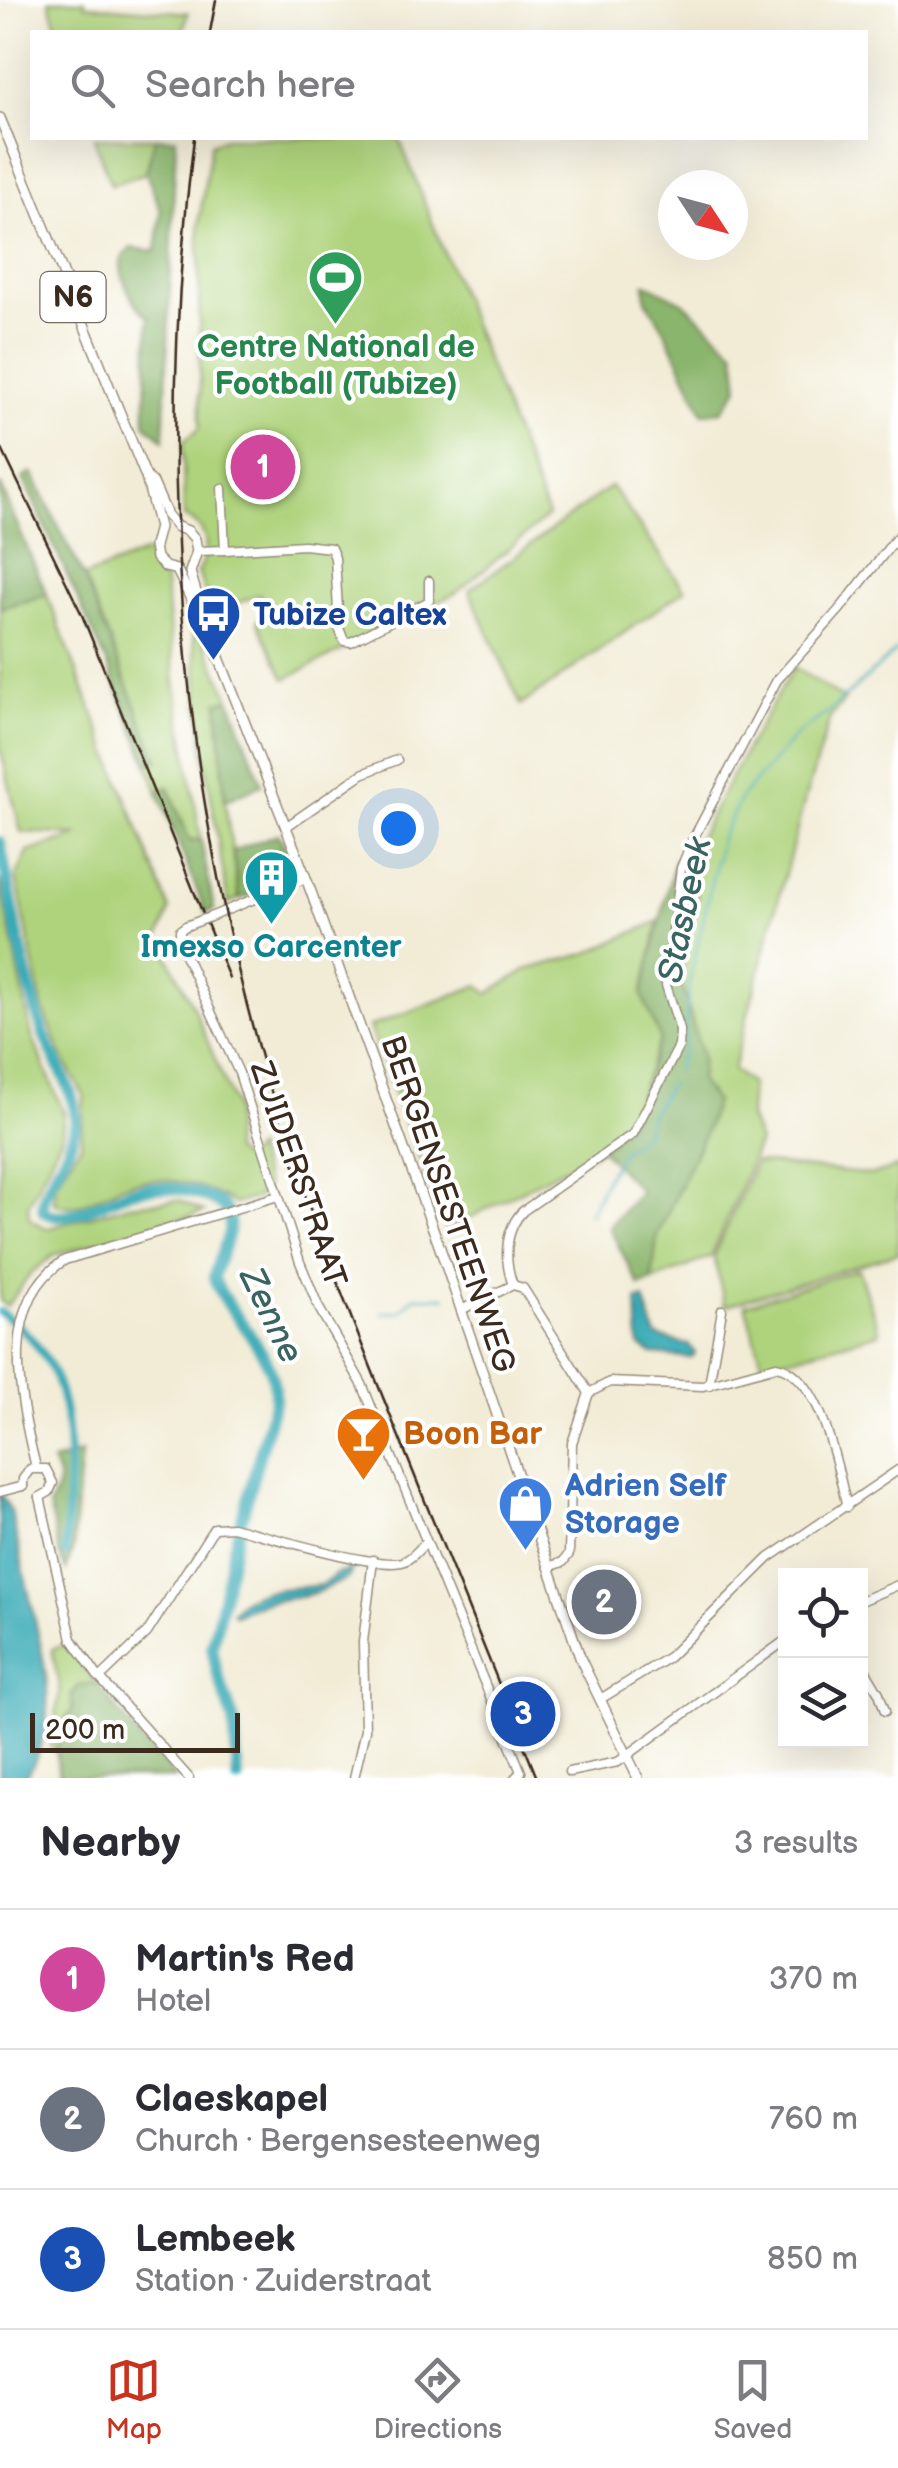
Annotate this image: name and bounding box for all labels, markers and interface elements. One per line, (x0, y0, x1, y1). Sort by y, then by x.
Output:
search box (30, 30, 868, 140)
icon: search (65, 58, 120, 113)
text: Search here (145, 63, 356, 108)
north arrow (658, 170, 748, 260)
sports icon: Centre National de Football (Tubize) (306, 247, 366, 326)
road number: N6 (40, 272, 106, 322)
place label: Centre National de Football (Tubize) (197, 328, 475, 404)
pin: 1 (230, 430, 296, 504)
bus stop icon: Tubize Caltex (184, 584, 244, 663)
place label: Tubize Caltex (253, 596, 446, 635)
your location (373, 803, 424, 854)
water label: Stasbeek (649, 833, 722, 987)
building icon: Imexso Carcenter (241, 847, 301, 926)
place label: Imexso Carcenter (140, 928, 402, 967)
street label: BERGENSESTEENWEG (372, 1031, 524, 1378)
street label: ZUIDERSTRAAT (240, 1056, 354, 1292)
water label: Zenne (228, 1259, 312, 1370)
bar icon: Boon Bar (334, 1403, 394, 1482)
place label: Boon Bar (403, 1415, 542, 1454)
place label: Adrien Self Storage (564, 1467, 728, 1543)
shop icon: Adrien Self Storage (496, 1473, 556, 1552)
pin: 2 (572, 1564, 636, 1640)
map controls (778, 1568, 868, 1748)
button: locate (778, 1568, 868, 1658)
button: layers (778, 1658, 868, 1748)
pin: 3 (490, 1676, 556, 1752)
scale bar (30, 1708, 240, 1752)
text: 200 m (45, 1714, 125, 1747)
text: Nearby (40, 1818, 180, 1869)
text: 3 results (734, 1824, 858, 1863)
text: Martin's Red (135, 1937, 355, 1982)
text: 1 (66, 1960, 79, 1999)
text: 370 m (769, 1960, 858, 1999)
text: Hotel (135, 1982, 211, 2021)
text: Claeskapel (135, 2077, 328, 2122)
text: 2 (63, 2100, 82, 2139)
text: 760 m (769, 2100, 858, 2139)
text: Church · Bergensesteenweg (135, 2122, 541, 2161)
text: Lembeek (135, 2217, 295, 2262)
text: 3 (63, 2240, 82, 2279)
text: 850 m (767, 2240, 858, 2279)
text: Station · Zuiderstraat (135, 2262, 431, 2301)
tab: Map (106, 2353, 162, 2446)
tab: Directions (373, 2353, 502, 2446)
tab: Saved (714, 2353, 792, 2446)

